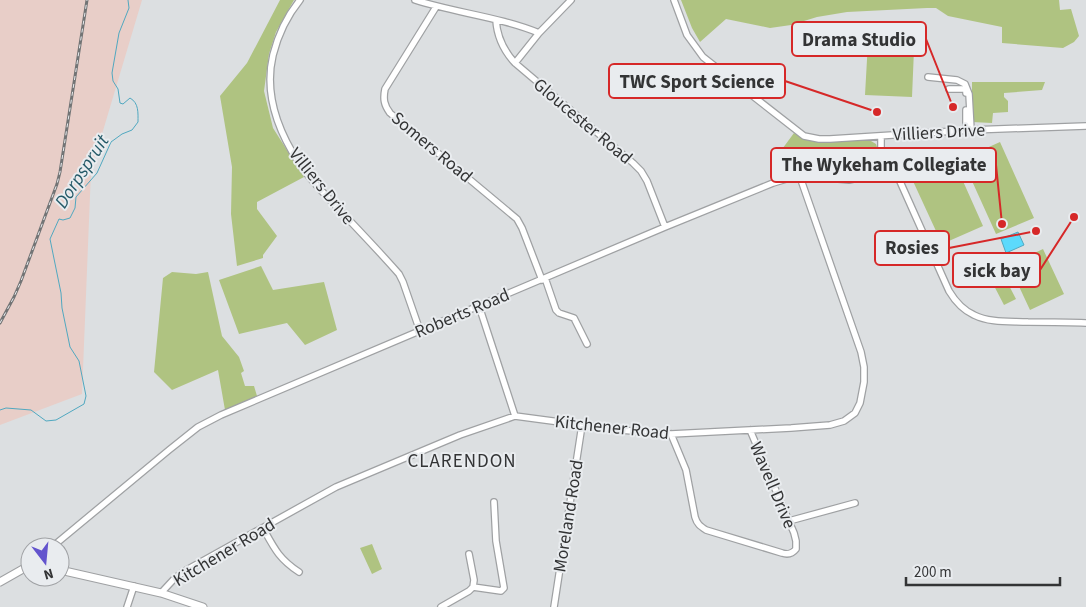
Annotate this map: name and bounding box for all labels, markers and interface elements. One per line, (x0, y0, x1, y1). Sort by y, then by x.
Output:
callout: Drama Studio (792, 22, 926, 56)
text: Drama Studio (802, 27, 916, 54)
callout: TWC Sport Science (609, 64, 785, 98)
text: TWC Sport Science (619, 69, 775, 96)
street label: Gloucester Road (528, 72, 638, 170)
street label: Somers Road (386, 106, 478, 189)
street label: Villiers Drive (892, 118, 986, 147)
water label: Dorpspruit (48, 129, 117, 214)
street label: Villiers Drive (283, 142, 360, 230)
callout: The Wykeham Collegiate (771, 148, 996, 182)
text: The Wykeham Collegiate (781, 152, 987, 179)
callout: Rosies (875, 231, 949, 265)
text: Rosies (885, 235, 939, 262)
callout: sick bay (953, 253, 1040, 287)
text: sick bay (963, 258, 1031, 285)
street label: Roberts Road (411, 282, 513, 345)
street label: Kitchener Road (554, 409, 670, 446)
street label: Wavell Drive (743, 438, 802, 532)
district label: CLARENDON (407, 448, 517, 475)
street label: Moreland Road (547, 458, 590, 574)
street label: Kitchener Road (169, 512, 280, 593)
north arrow (20, 537, 70, 587)
scale bar (906, 554, 1060, 586)
text: 200 m (914, 562, 952, 583)
text: N (41, 563, 56, 584)

